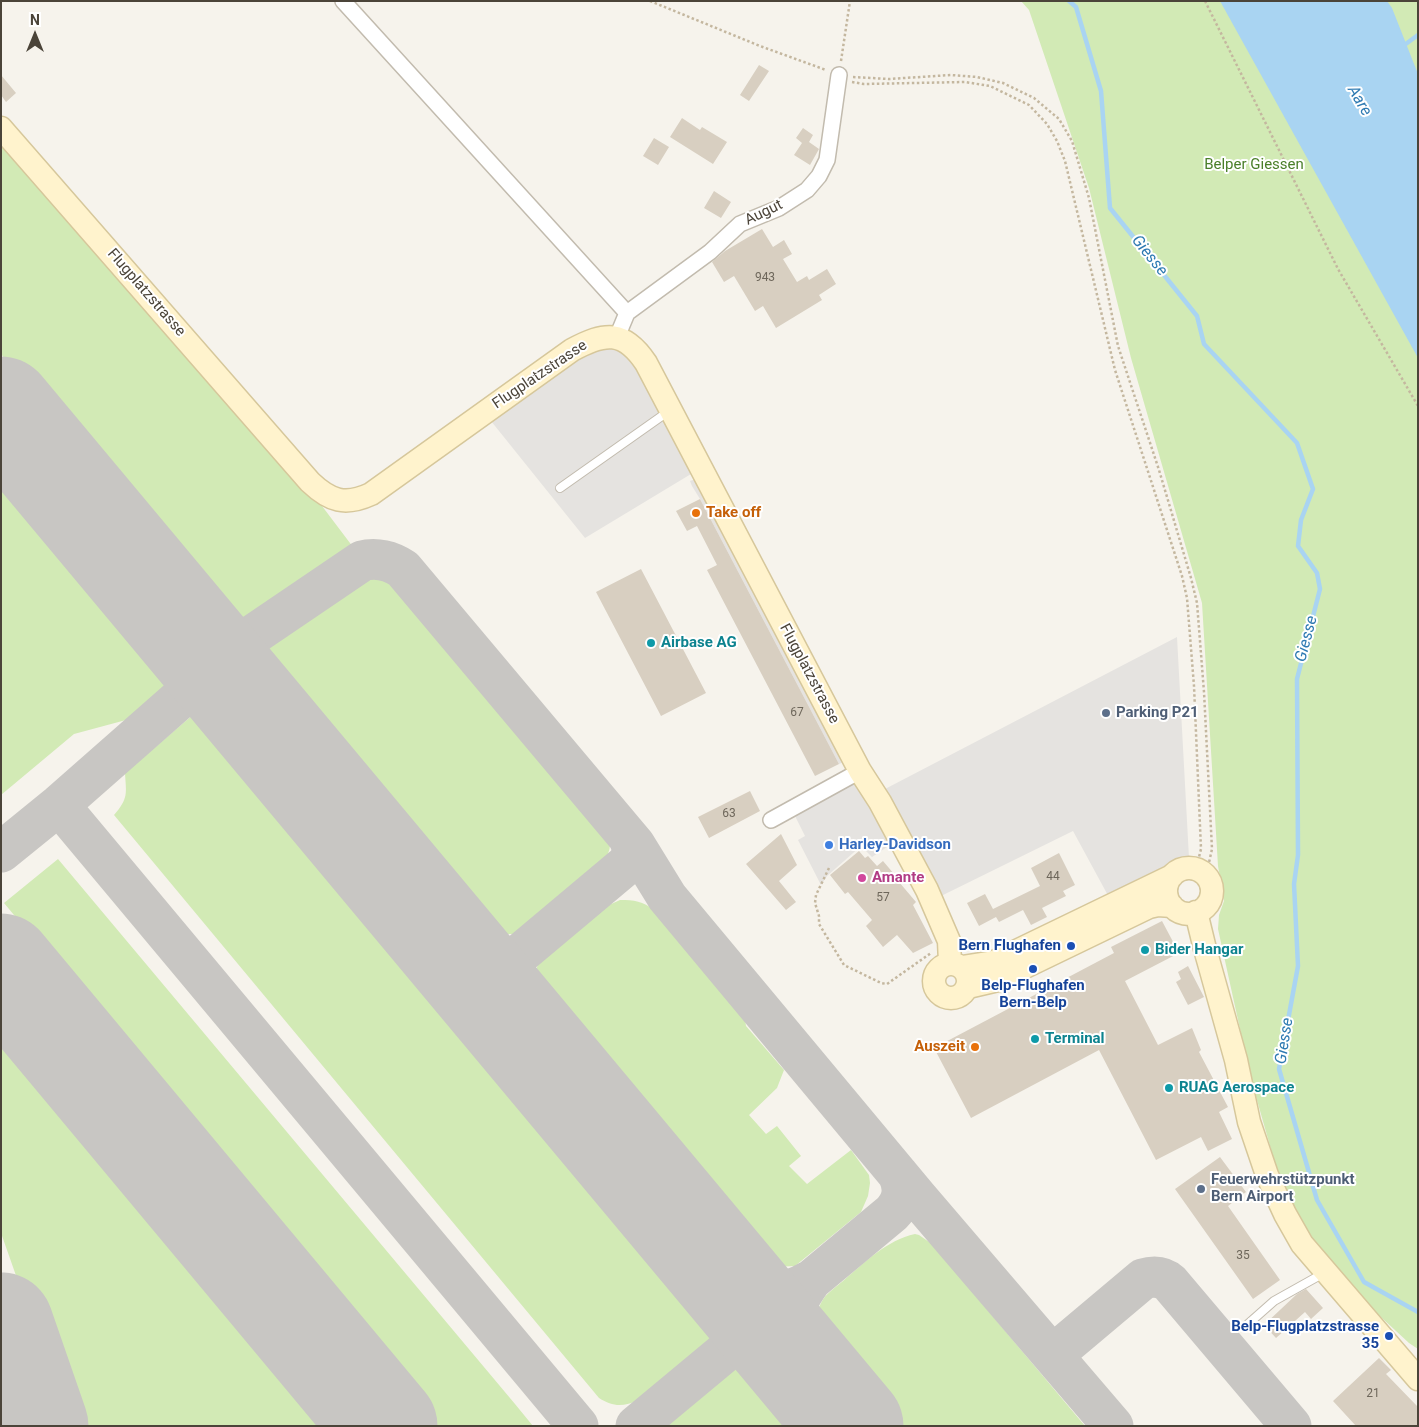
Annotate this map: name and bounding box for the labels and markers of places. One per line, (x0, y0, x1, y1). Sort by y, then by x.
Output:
place label: Take off (706, 504, 761, 522)
marker: Take off (690, 507, 702, 519)
place label: Airbase AG (661, 634, 737, 652)
marker: Airbase AG (645, 637, 657, 649)
place label: Parking P21 (1116, 704, 1199, 722)
marker: Parking P21 (1100, 707, 1112, 719)
place label: Harley-Davidson (839, 836, 951, 854)
marker: Harley-Davidson (823, 839, 835, 851)
place label: Amante (872, 869, 924, 887)
marker: Amante (856, 872, 868, 884)
place label: Bern Flughafen (958, 937, 1061, 955)
marker: Bern Flughafen (1065, 940, 1077, 952)
place label: Bider Hangar (1155, 941, 1243, 959)
marker: Bider Hangar (1139, 944, 1151, 956)
marker: Belp-Flughafen Bern-Belp (1027, 963, 1039, 975)
place label: Belp-Flughafen Bern-Belp (981, 977, 1085, 1012)
place label: Terminal (1045, 1030, 1105, 1048)
marker: Terminal (1029, 1033, 1041, 1045)
place label: Auszeit (914, 1038, 965, 1056)
marker: Auszeit (969, 1041, 981, 1053)
place label: RUAG Aerospace (1179, 1079, 1294, 1097)
marker: RUAG Aerospace (1163, 1082, 1175, 1094)
place label: Feuerwehrstützpunkt Bern Airport (1211, 1171, 1355, 1206)
marker: Feuerwehrstützpunkt Bern Airport (1195, 1183, 1207, 1195)
place label: Belp-Flugplatzstrasse 35 (1231, 1318, 1379, 1353)
marker: Belp-Flugplatzstrasse 35 (1383, 1330, 1395, 1342)

